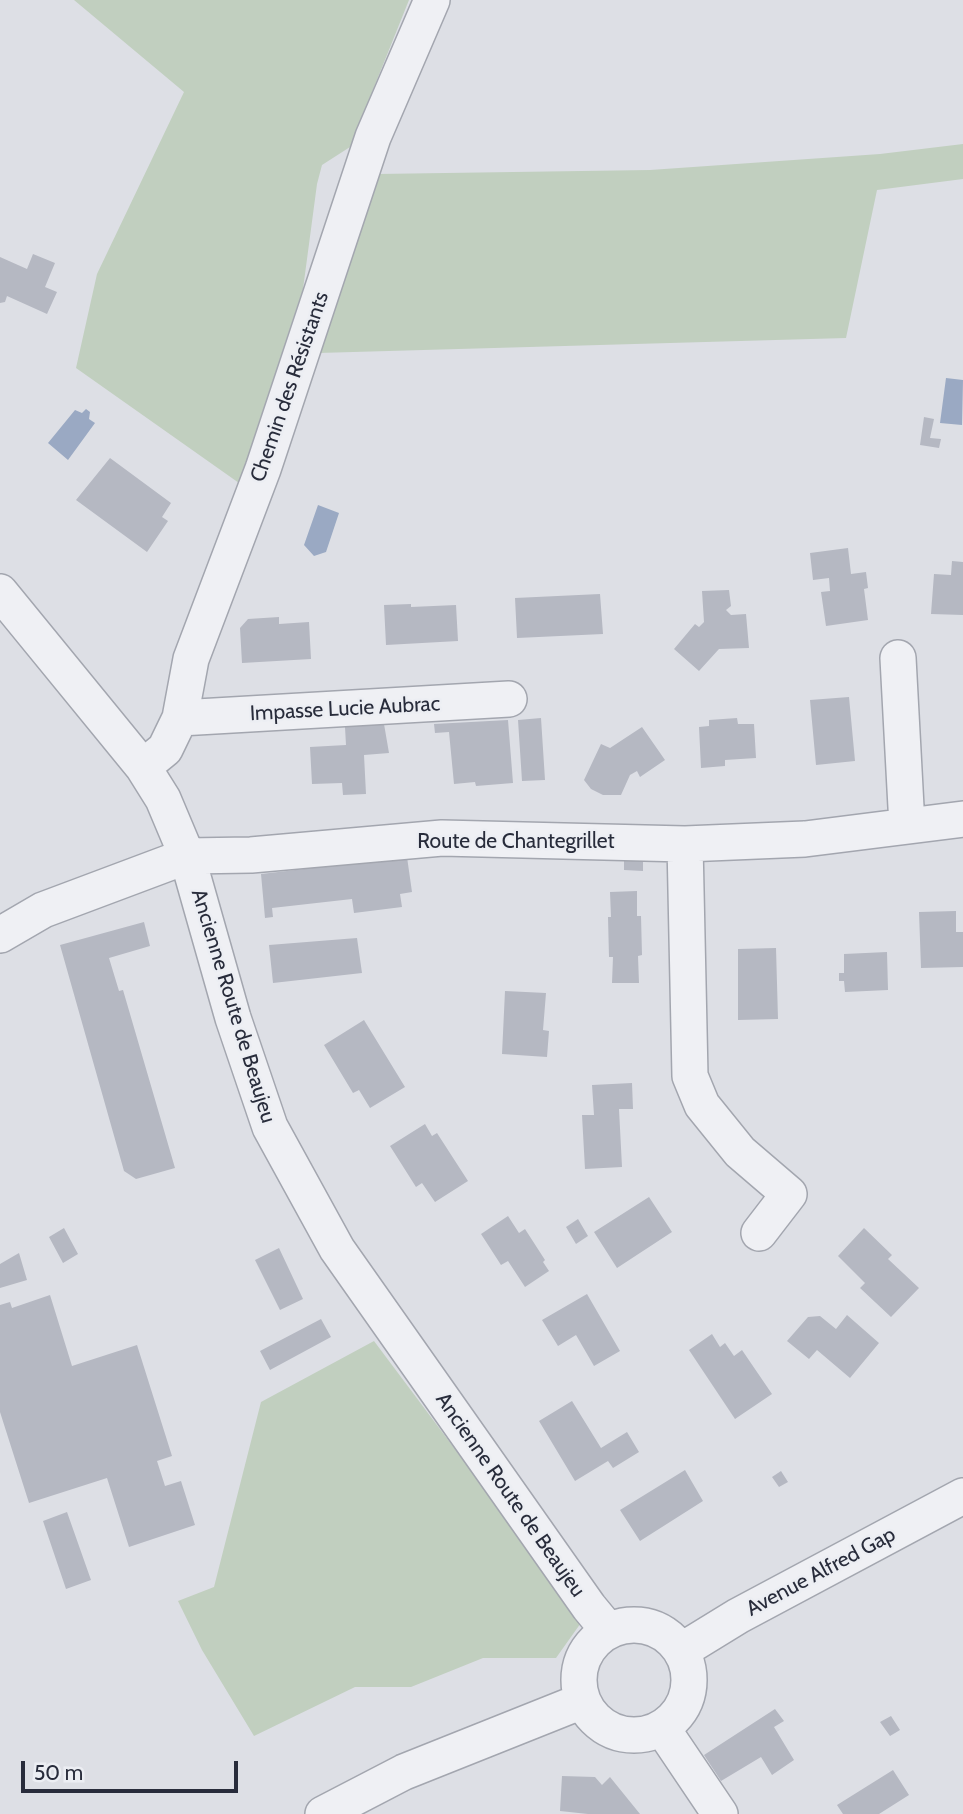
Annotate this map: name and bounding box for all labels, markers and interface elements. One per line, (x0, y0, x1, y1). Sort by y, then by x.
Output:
street label: Chemin des Résistants (246, 289, 334, 485)
street label: Impasse Lucie Aubrac (249, 691, 441, 727)
street label: Route de Chantegrillet (417, 829, 615, 855)
street label: Ancienne Route de Beaujeu (185, 886, 281, 1126)
street label: Ancienne Route de Beaujeu (430, 1388, 590, 1602)
street label: Avenue Alfred Gap (742, 1522, 900, 1622)
scale bar (24, 1748, 242, 1792)
text: 50 m (34, 1760, 83, 1785)

